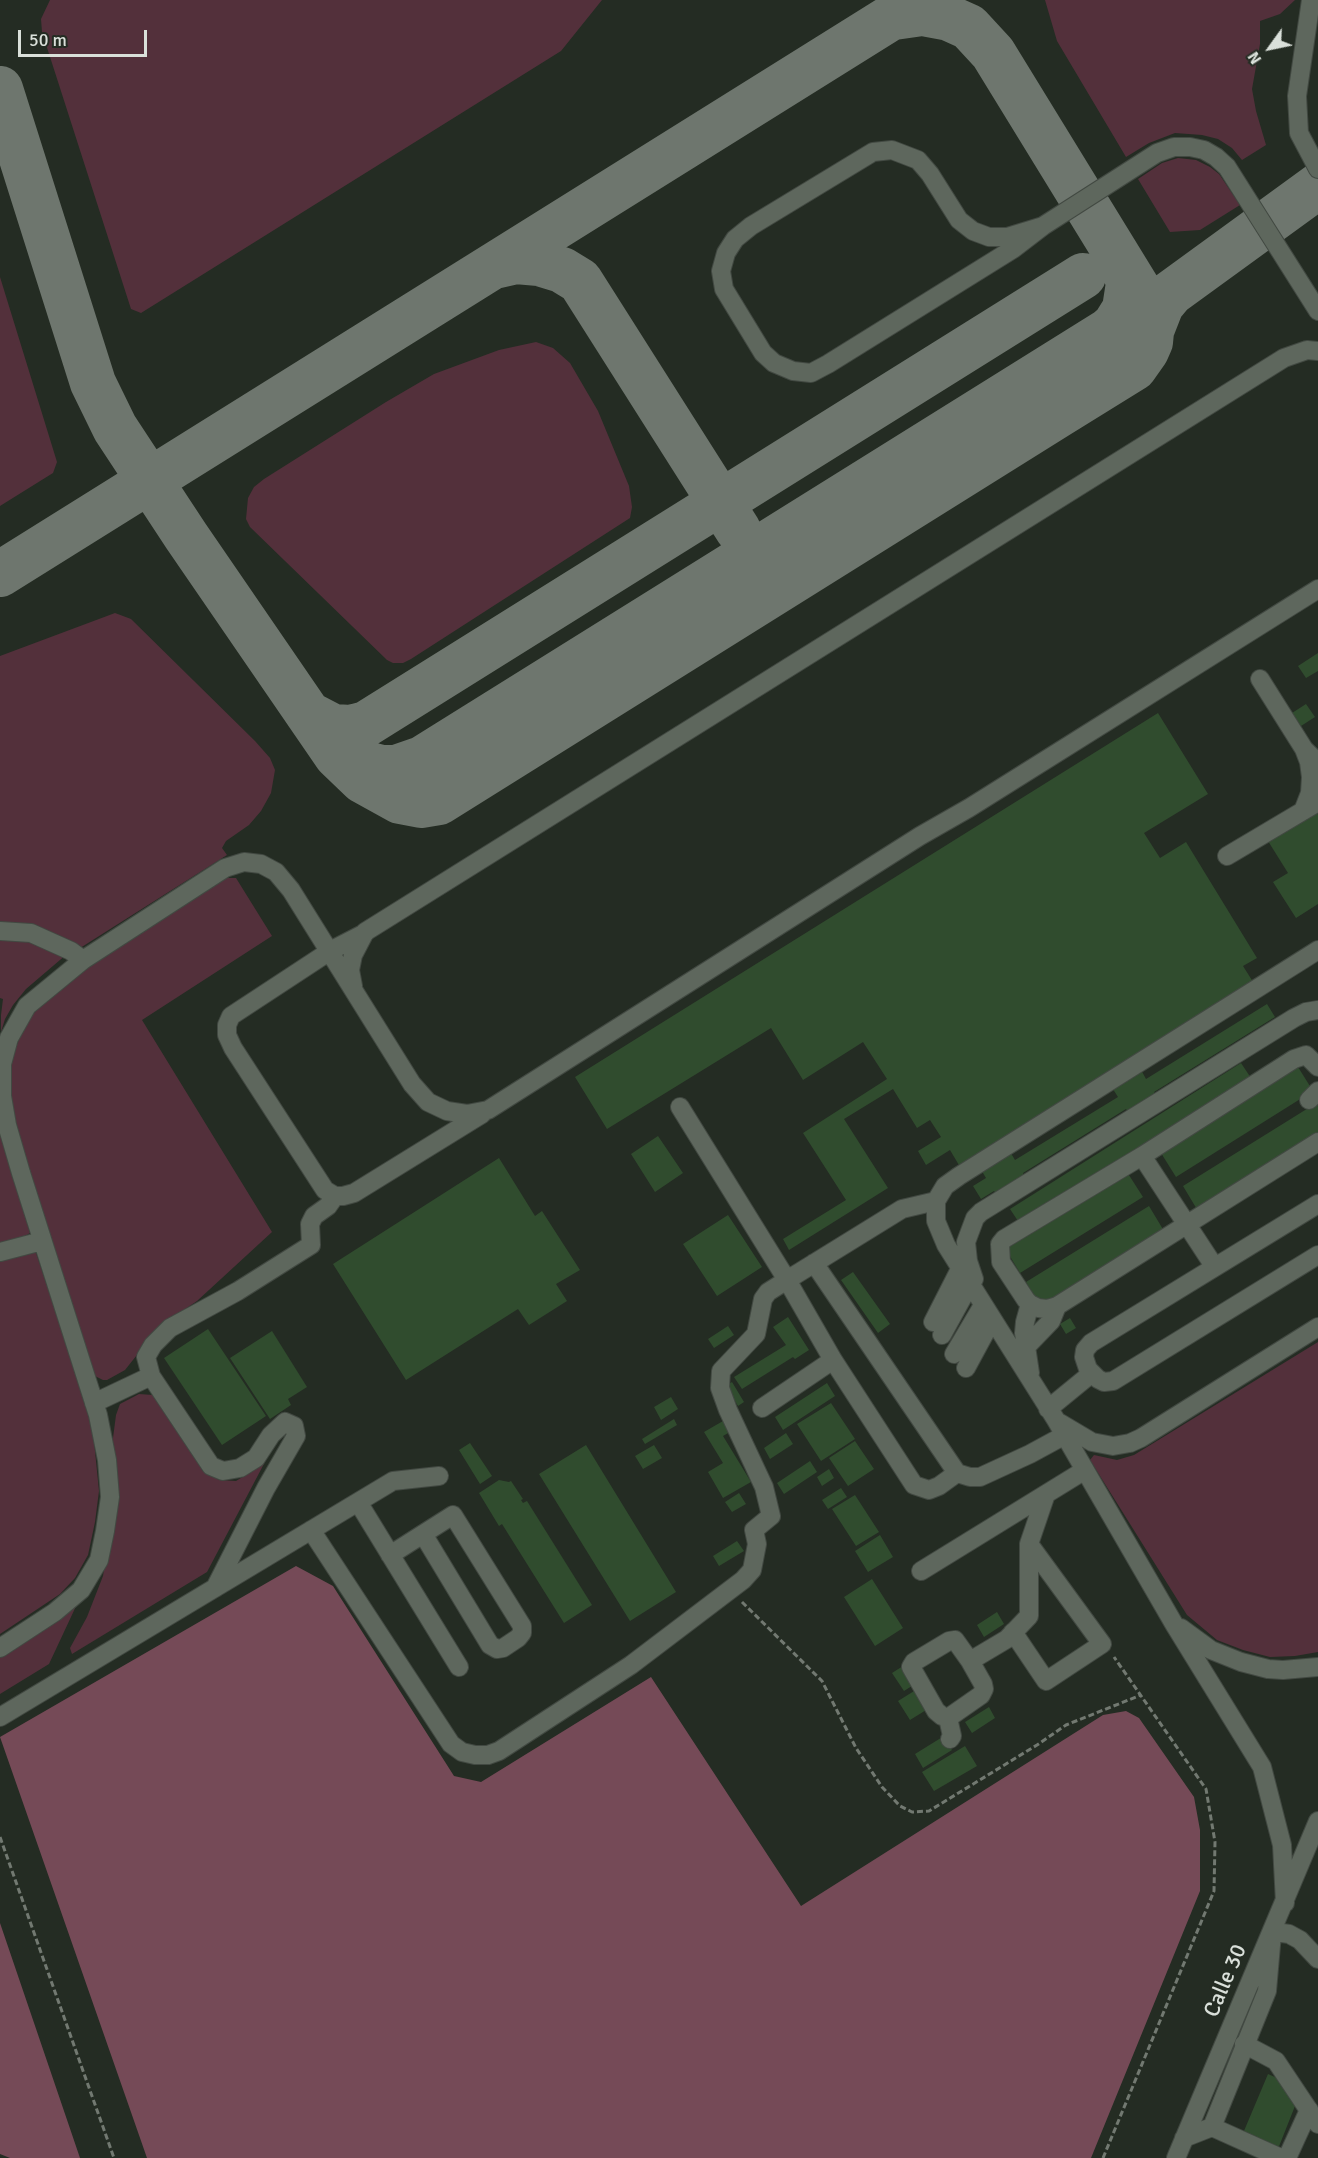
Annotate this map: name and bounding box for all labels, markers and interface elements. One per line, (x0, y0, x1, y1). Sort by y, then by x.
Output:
scale bar (21, 18, 150, 56)
north arrow (1240, 18, 1300, 78)
text: 50 m (29, 29, 67, 51)
text: N (1243, 48, 1266, 68)
street label: Calle 30 (1199, 1941, 1253, 2021)

